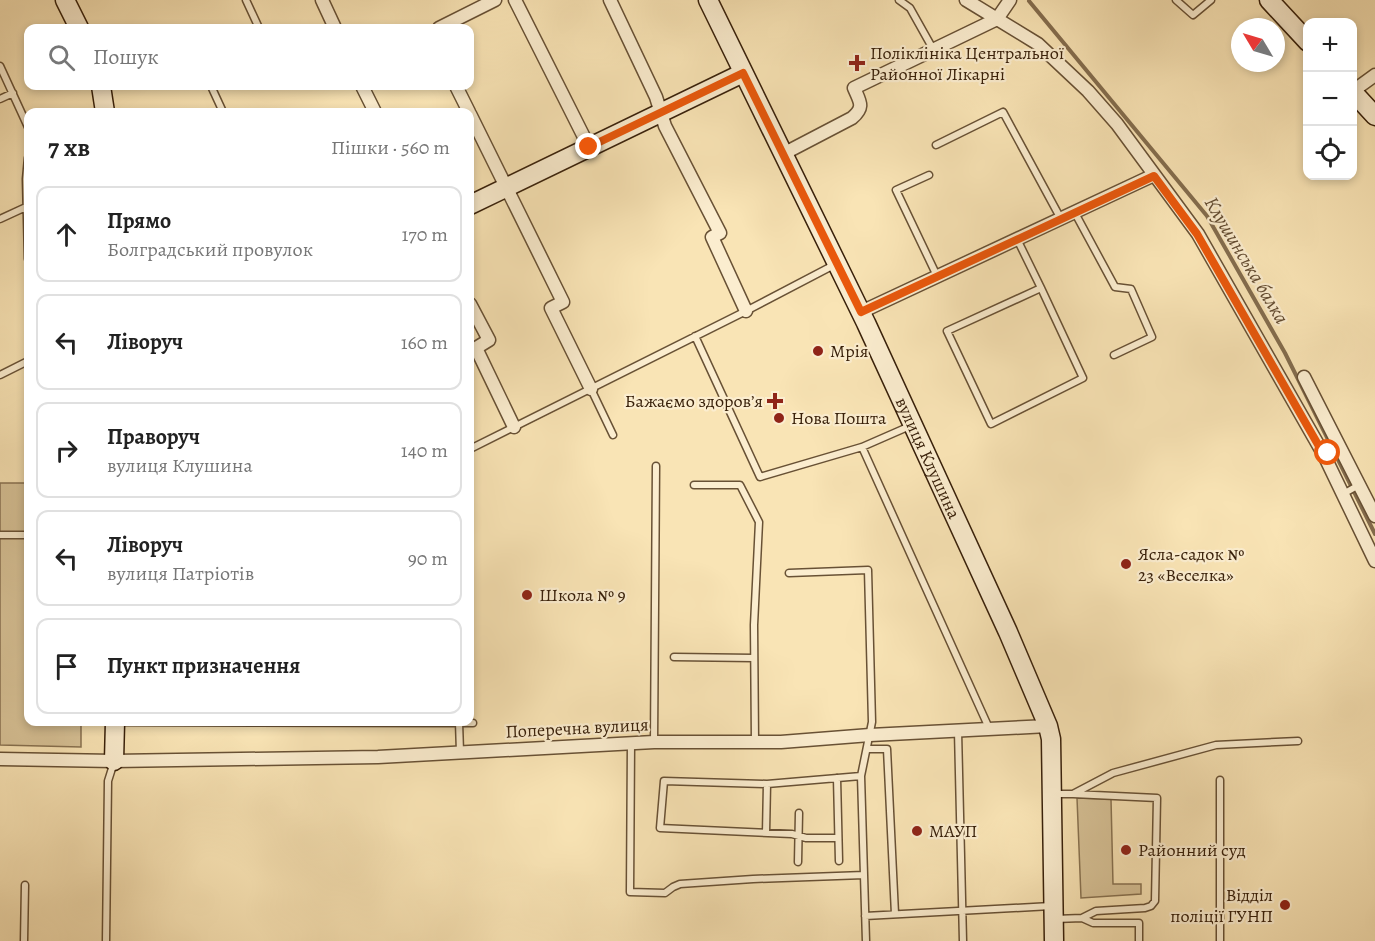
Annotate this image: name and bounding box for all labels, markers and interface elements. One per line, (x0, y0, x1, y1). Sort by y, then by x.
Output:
north arrow (1231, 18, 1285, 72)
map controls (1303, 18, 1357, 180)
button: + (1303, 18, 1357, 72)
search box (24, 24, 474, 90)
icon: search (45, 41, 78, 74)
place label: Поліклініка Центральної Районної Лікарні (870, 41, 1064, 86)
text: Пошук (93, 42, 159, 72)
marker: Поліклініка Центральної Районної Лікарні (848, 54, 866, 72)
button: − (1303, 72, 1357, 126)
button: locate (1303, 126, 1357, 180)
text: 7 хв (48, 130, 90, 165)
route end (575, 133, 601, 159)
text: Пішки · 560 m (331, 134, 450, 161)
water label: Клушинська балка (1198, 192, 1295, 329)
text: Прямо (107, 206, 171, 236)
icon: ahead (50, 218, 83, 251)
text: 170 m (402, 221, 448, 248)
text: Болградський провулок (107, 236, 313, 263)
icon: left (50, 326, 83, 359)
text: Ліворуч (107, 327, 183, 357)
text: 160 m (401, 329, 448, 356)
place label: Мрія (830, 339, 868, 363)
marker: Мрія (811, 344, 825, 358)
place label: Бажаємо здоровʼя (625, 389, 763, 413)
street label: вулиця Клушина (890, 393, 967, 523)
marker: Бажаємо здоровʼя (768, 394, 782, 408)
place label: Нова Пошта (791, 406, 887, 430)
marker: Нова Пошта (772, 411, 786, 425)
text: Праворуч (107, 422, 200, 452)
icon: right (50, 434, 83, 467)
text: 140 m (401, 437, 448, 464)
route start (1314, 439, 1340, 465)
text: вулиця Клушина (107, 452, 253, 479)
text: Ліворуч (107, 530, 183, 560)
icon: left (50, 542, 83, 575)
place label: Ясла-садок № 23 «Веселка» (1138, 542, 1244, 587)
text: 90 m (408, 545, 448, 572)
marker: Ясла-садок № 23 «Веселка» (1119, 557, 1133, 571)
text: вулиця Патріотів (107, 560, 254, 587)
place label: Школа № 9 (539, 583, 626, 607)
marker: Школа № 9 (520, 588, 534, 602)
icon: arrive (50, 650, 83, 683)
text: Пункт призначення (107, 651, 300, 681)
street label: Поперечна вулиця (505, 712, 649, 744)
place label: МАУП (929, 819, 977, 843)
marker: МАУП (910, 824, 924, 838)
place label: Районний суд (1138, 838, 1246, 862)
marker: Районний суд (1119, 843, 1133, 857)
place label: Відділ поліції ГУНП (1170, 883, 1273, 928)
marker: Відділ поліції ГУНП (1278, 898, 1292, 912)

